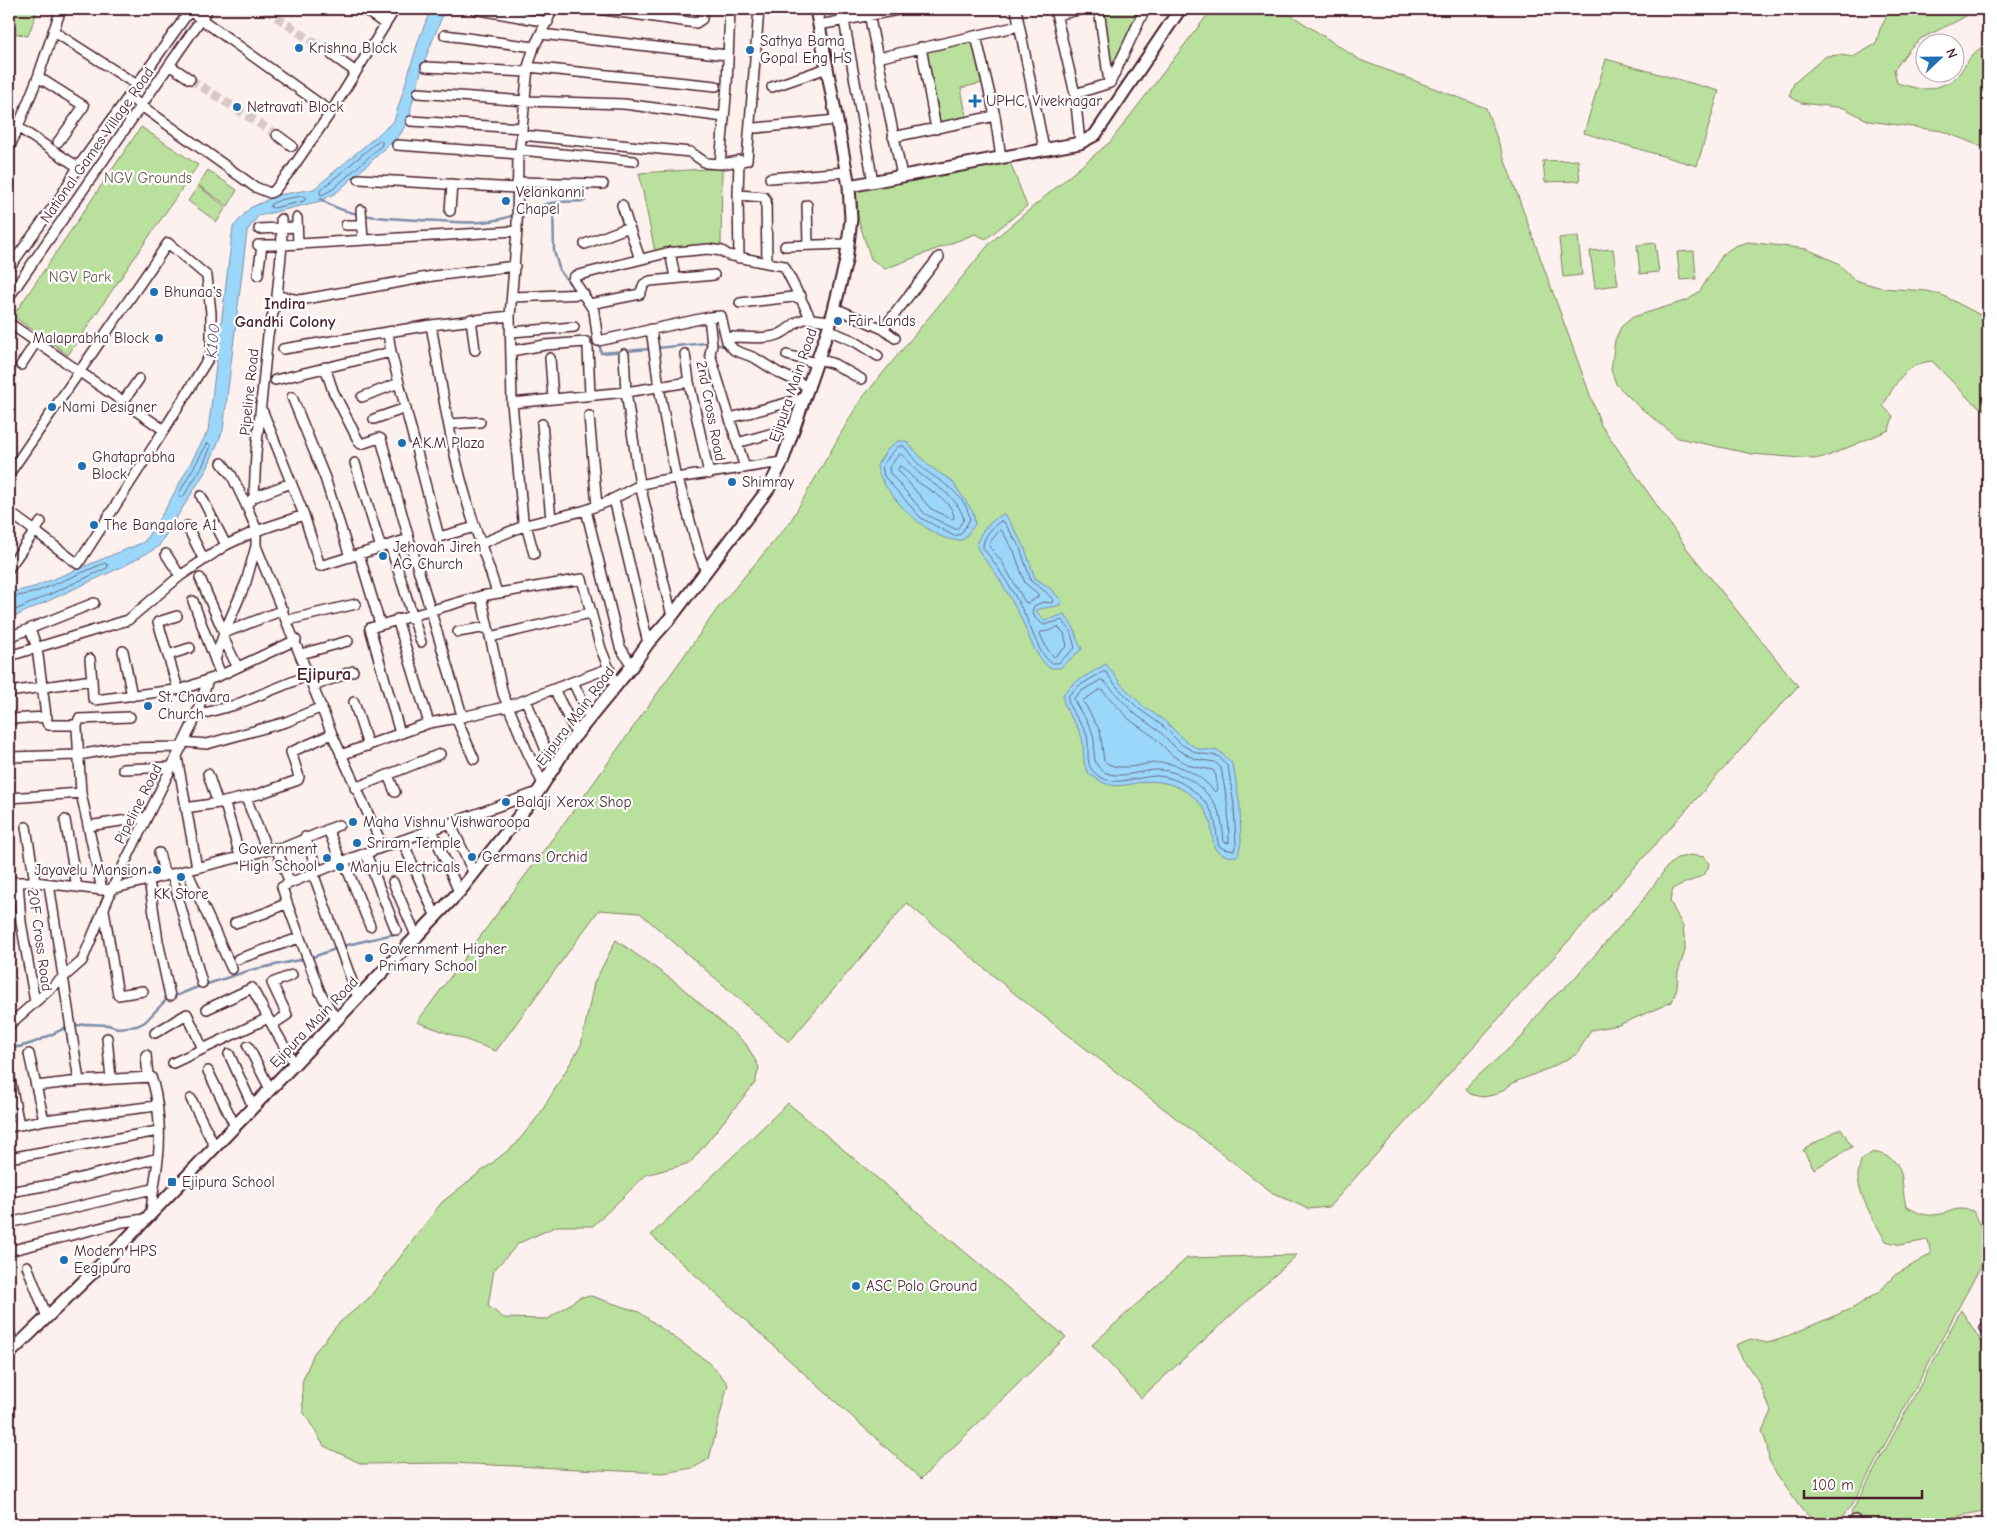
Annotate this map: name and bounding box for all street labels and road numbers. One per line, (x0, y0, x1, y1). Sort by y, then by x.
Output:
street label: National Games Village Road (36, 64, 158, 226)
street label: Ejipura Main Road (765, 326, 821, 444)
street label: Pipeline Road (235, 348, 263, 436)
street label: 2nd Cross Road (692, 359, 730, 463)
street label: Ejipura Main Road (532, 663, 618, 769)
street label: Pipeline Road (110, 761, 166, 847)
street label: 20F Cross Road (24, 888, 56, 992)
street label: Ejipura Main Road (266, 973, 362, 1071)

